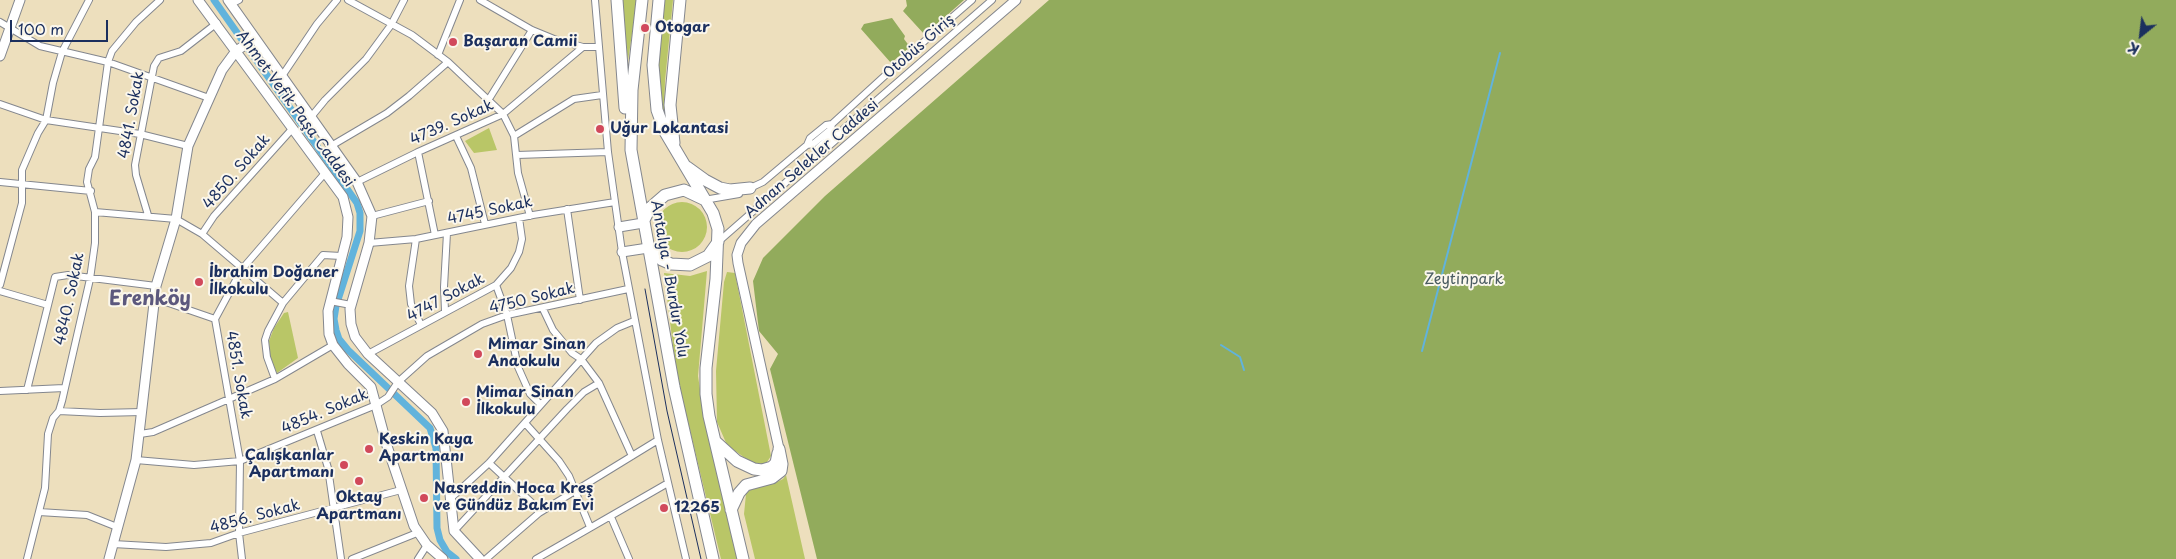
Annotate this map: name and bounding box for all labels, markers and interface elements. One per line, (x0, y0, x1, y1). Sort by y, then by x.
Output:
scale bar (12, 10, 110, 42)
north arrow (2116, 10, 2166, 60)
street label: Otobüs Giriş (880, 11, 958, 83)
text: 100 m (18, 17, 64, 40)
place label: Otogar (655, 19, 710, 37)
marker: Otogar (639, 22, 651, 34)
street label: Ahmet Vefik Paşa Caddesi (232, 27, 358, 191)
place label: Başaran Camii (463, 33, 577, 51)
marker: Başaran Camii (447, 36, 459, 48)
text: K (2124, 37, 2143, 60)
street label: 4841. Sokak (115, 70, 149, 160)
street label: Adnan Selekler Caddesi (741, 96, 883, 222)
street label: 4739. Sokak (407, 97, 497, 149)
place label: Uğur Lokantasi (610, 120, 729, 138)
marker: Uğur Lokantasi (594, 123, 606, 135)
street label: 4850. Sokak (200, 131, 274, 213)
street label: 4745 Sokak (446, 193, 534, 229)
street label: Antalya - Burdur Yolu (646, 199, 692, 359)
street label: 4840. Sokak (51, 251, 89, 347)
place label: İbrahim Doğaner İlkokulu (209, 264, 339, 299)
street label: 4747 Sokak (404, 270, 488, 326)
park label: Zeytinpark (1424, 271, 1504, 289)
marker: İbrahim Doğaner İlkokulu (193, 276, 205, 288)
street label: 4750 Sokak (487, 280, 577, 318)
district label: Erenköy (109, 287, 191, 311)
street label: 4851. Sokak (221, 330, 255, 420)
place label: Mimar Sinan Anaokulu (488, 336, 586, 371)
marker: Mimar Sinan Anaokulu (472, 348, 484, 360)
place label: Mimar Sinan İlkokulu (476, 384, 574, 419)
street label: 4854. Sokak (279, 386, 371, 438)
marker: Mimar Sinan İlkokulu (460, 396, 472, 408)
place label: Keskin Kaya Apartmanı (379, 431, 473, 466)
marker: Keskin Kaya Apartmanı (363, 443, 375, 455)
place label: Çalışkanlar Apartmanı (245, 447, 334, 482)
marker: Çalışkanlar Apartmanı (338, 459, 350, 471)
marker: Oktay Apartmanı (353, 475, 365, 487)
place label: Nasreddin Hoca Kreş ve Gündüz Bakım Evi (434, 480, 594, 515)
place label: Oktay Apartmanı (316, 489, 402, 524)
marker: Nasreddin Hoca Kreş ve Gündüz Bakım Evi (418, 492, 430, 504)
street label: 4856. Sokak (208, 496, 302, 538)
place label: 12265 (674, 499, 720, 517)
marker: 12265 (658, 502, 670, 514)

